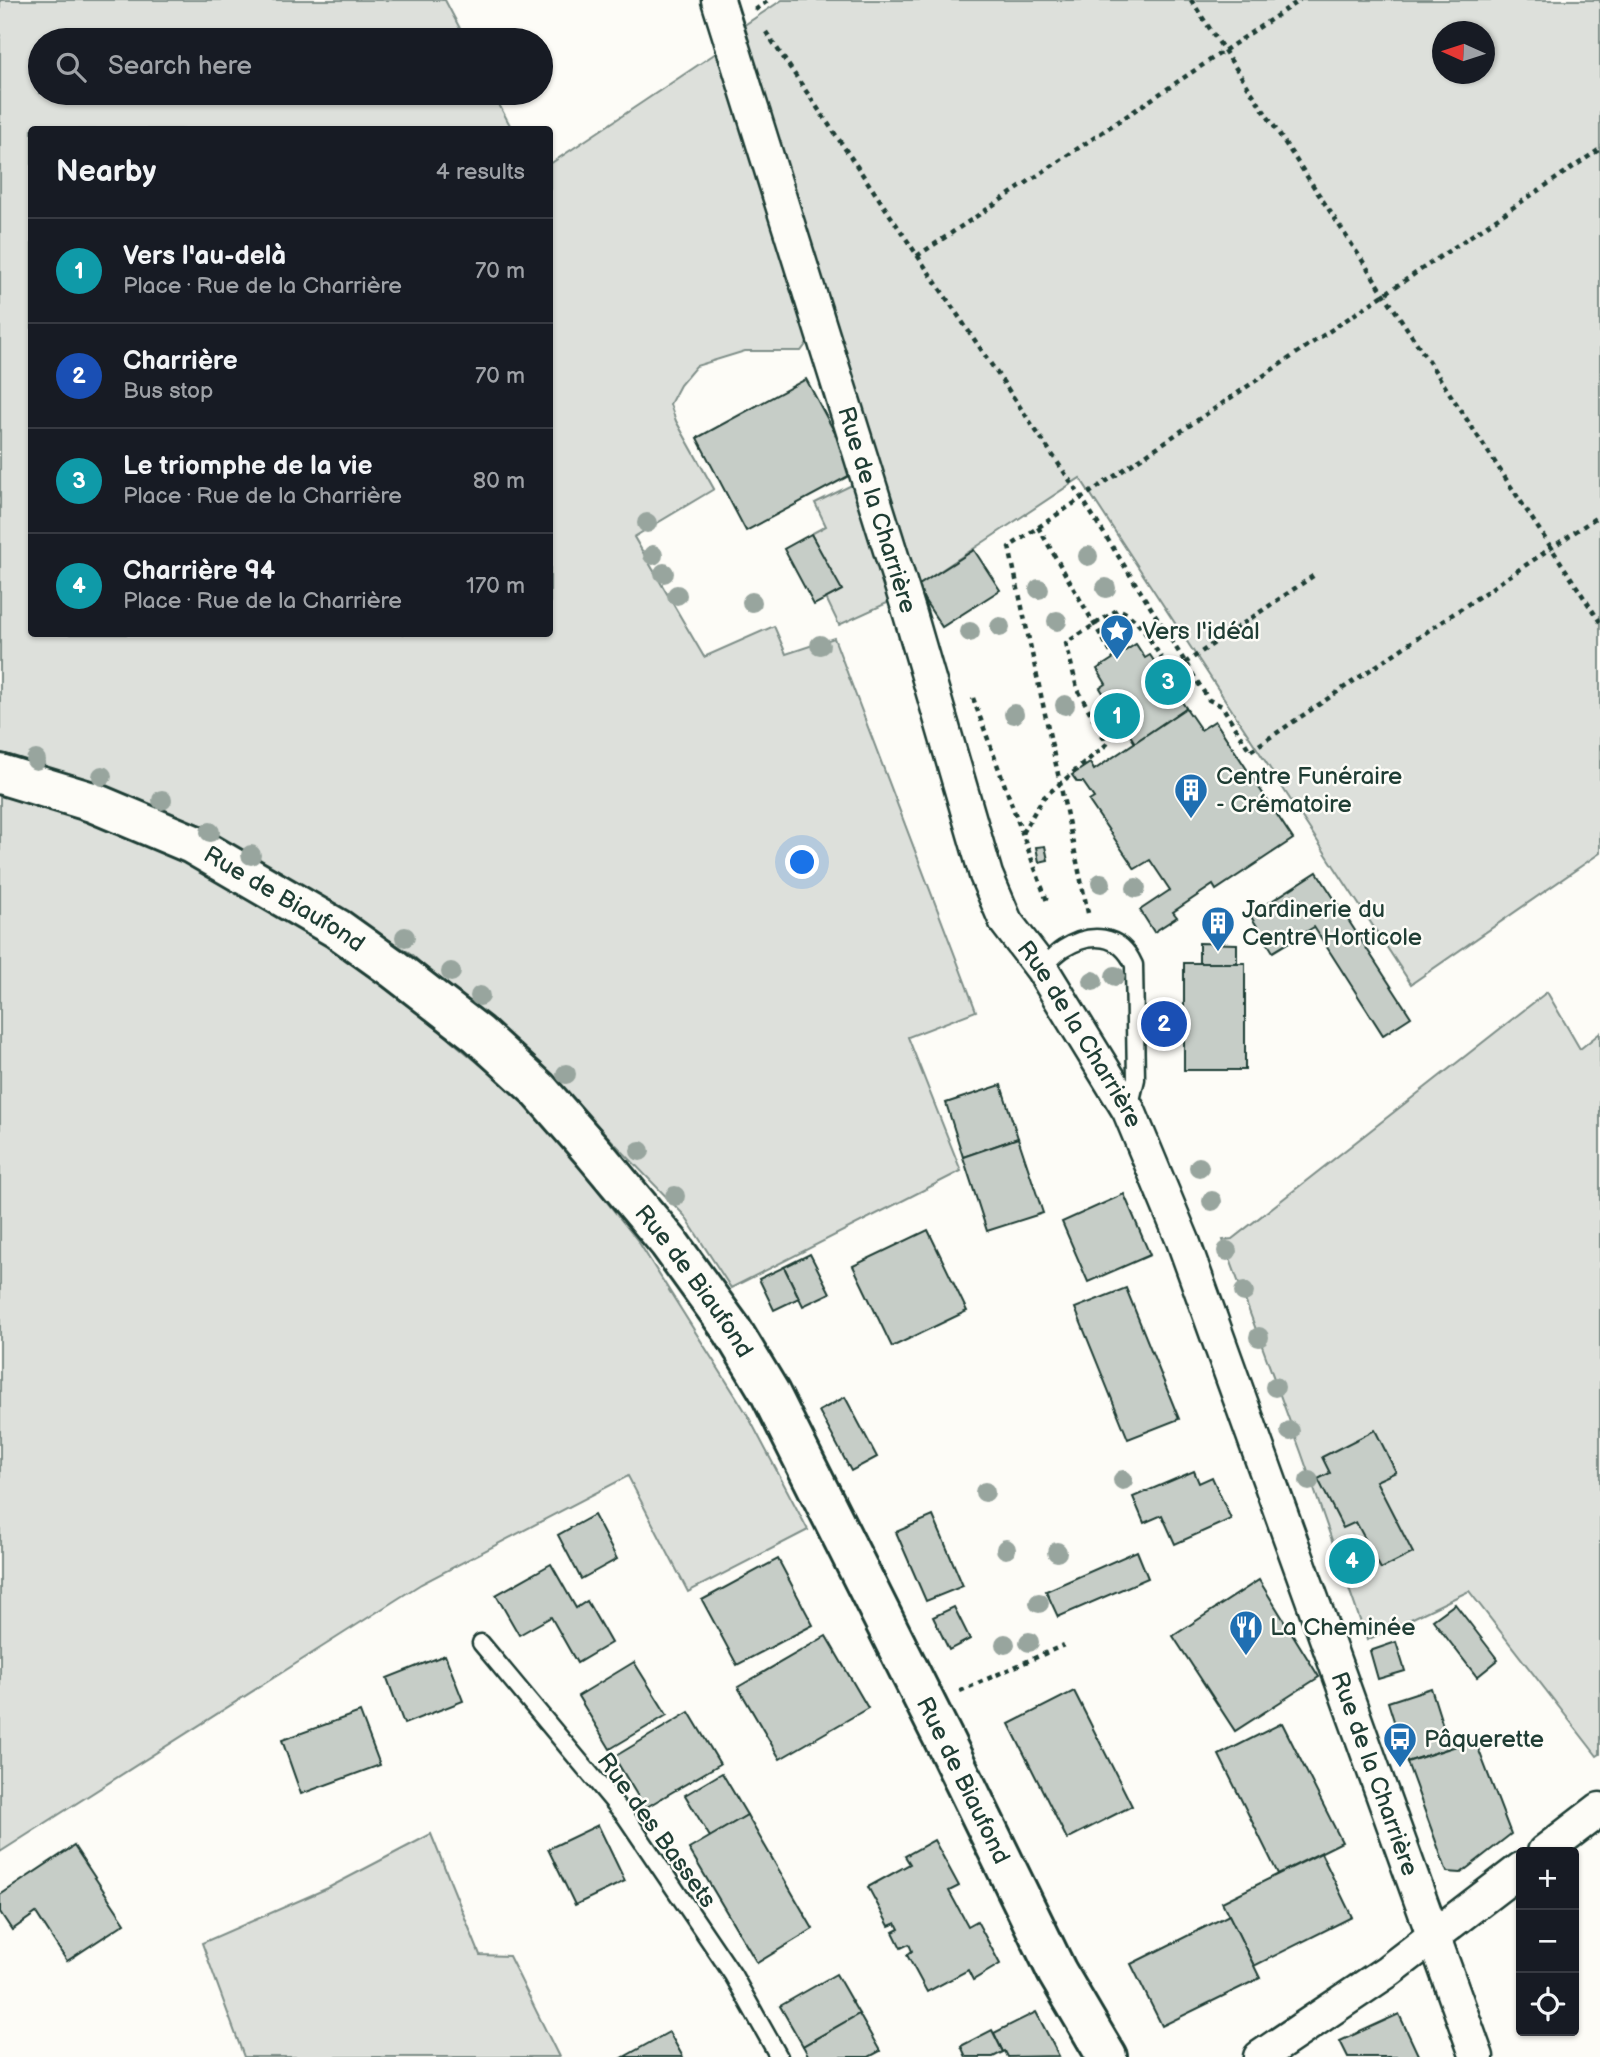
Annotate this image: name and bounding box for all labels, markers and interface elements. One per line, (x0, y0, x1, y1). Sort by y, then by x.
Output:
north arrow (1432, 21, 1495, 84)
search box (28, 28, 553, 105)
icon: search (52, 48, 90, 86)
text: Search here (108, 51, 252, 82)
text: Nearby (56, 154, 156, 190)
text: 4 results (436, 158, 525, 186)
text: Vers l'au-delà (123, 241, 286, 272)
text: 1 (74, 257, 84, 285)
text: 70 m (475, 257, 525, 285)
text: Place · Rue de la Charrière (123, 272, 402, 300)
text: Charrière (123, 346, 238, 377)
text: 2 (72, 362, 86, 390)
text: 70 m (475, 362, 525, 390)
text: Bus stop (123, 377, 213, 405)
street label: Rue de la Charrière (831, 403, 923, 617)
text: Le triomphe de la vie (123, 451, 372, 482)
text: 3 (72, 467, 86, 495)
text: 80 m (473, 467, 525, 495)
text: Place · Rue de la Charrière (123, 482, 402, 510)
text: Charrière 94 (123, 556, 275, 587)
text: 4 (72, 572, 86, 600)
text: 170 m (466, 572, 525, 600)
text: Place · Rue de la Charrière (123, 587, 402, 615)
place icon: Vers l'idéal (1098, 612, 1136, 661)
place label: Vers l'idéal (1142, 617, 1260, 646)
pin: 3 (1145, 656, 1191, 708)
pin: 1 (1094, 690, 1140, 742)
place label: Centre Funéraire - Crématoire (1216, 762, 1402, 819)
building icon: Centre Funéraire - Crématoire (1172, 771, 1210, 820)
street label: Rue de Biaufond (199, 840, 370, 958)
your location (785, 845, 819, 879)
place label: Jardinerie du Centre Horticole (1242, 895, 1422, 952)
building icon: Jardinerie du Centre Horticole (1199, 904, 1237, 953)
street label: Rue de la Charrière (1011, 935, 1148, 1132)
pin: 2 (1141, 998, 1187, 1050)
street label: Rue de Biaufond (628, 1199, 759, 1363)
pin: 4 (1329, 1535, 1375, 1587)
restaurant icon: La Cheminée (1227, 1608, 1265, 1657)
place label: La Cheminée (1270, 1613, 1415, 1642)
street label: Rue de la Charrière (1324, 1668, 1425, 1880)
street label: Rue de Biaufond (910, 1692, 1016, 1869)
bus stop icon: Pâquerette (1381, 1720, 1419, 1769)
place label: Pâquerette (1424, 1725, 1544, 1754)
street label: Rue des Bassets (591, 1747, 723, 1914)
map controls (1516, 1847, 1579, 2036)
button: + (1516, 1847, 1579, 1910)
button: − (1516, 1910, 1579, 1973)
button: locate (1516, 1973, 1579, 2036)

